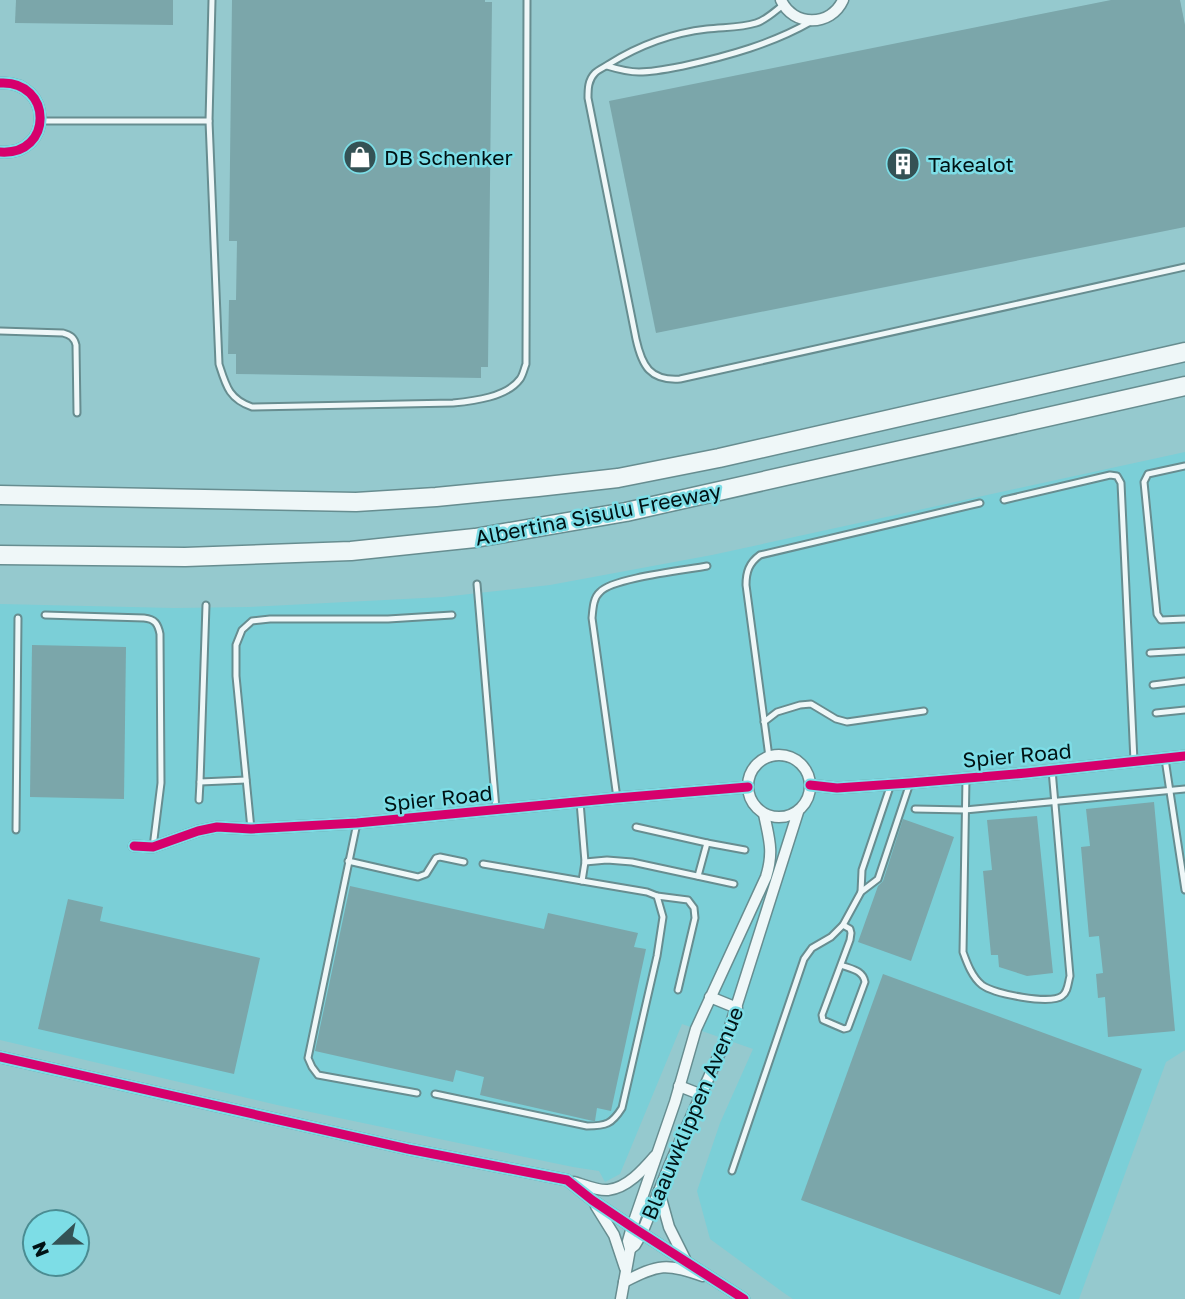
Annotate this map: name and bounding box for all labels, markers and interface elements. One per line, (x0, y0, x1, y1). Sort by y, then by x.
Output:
shop icon: DB Schenker (341, 138, 379, 176)
place label: DB Schenker (384, 144, 513, 170)
building icon: Takealot (884, 145, 922, 183)
place label: Takealot (928, 151, 1014, 177)
street label: Albertina Sisulu Freeway (473, 477, 723, 551)
street label: Spier Road (962, 737, 1072, 773)
street label: Spier Road (382, 779, 494, 817)
street label: Blaauwklippen Avenue (635, 1003, 749, 1223)
north arrow (21, 1208, 91, 1278)
text: N (26, 1239, 53, 1261)

